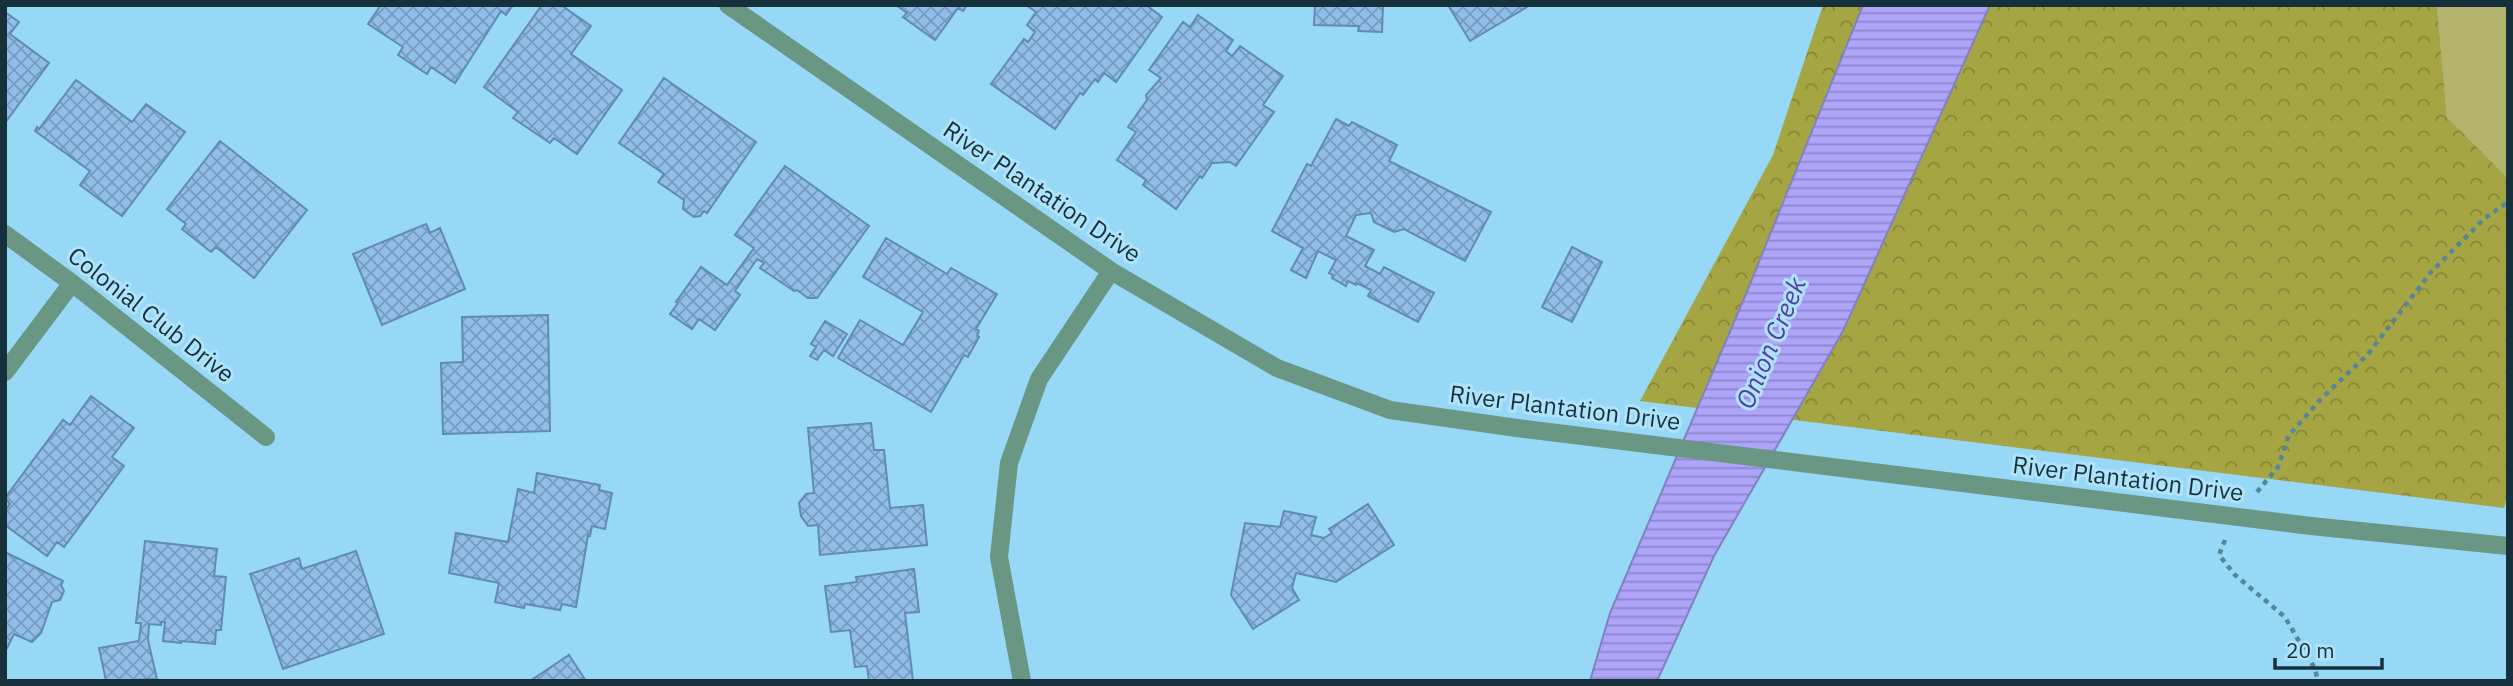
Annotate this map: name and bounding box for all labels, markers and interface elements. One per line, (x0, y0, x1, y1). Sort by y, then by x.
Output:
street label: River Plantation Drive (937, 113, 1148, 269)
street label: Colonial Club Drive (62, 239, 242, 389)
water label: Onion Creek (1727, 271, 1813, 413)
street label: River Plantation Drive (1448, 377, 1682, 437)
street label: River Plantation Drive (2011, 448, 2245, 508)
scale bar (2275, 626, 2382, 670)
text: 20 m (2286, 636, 2335, 664)

